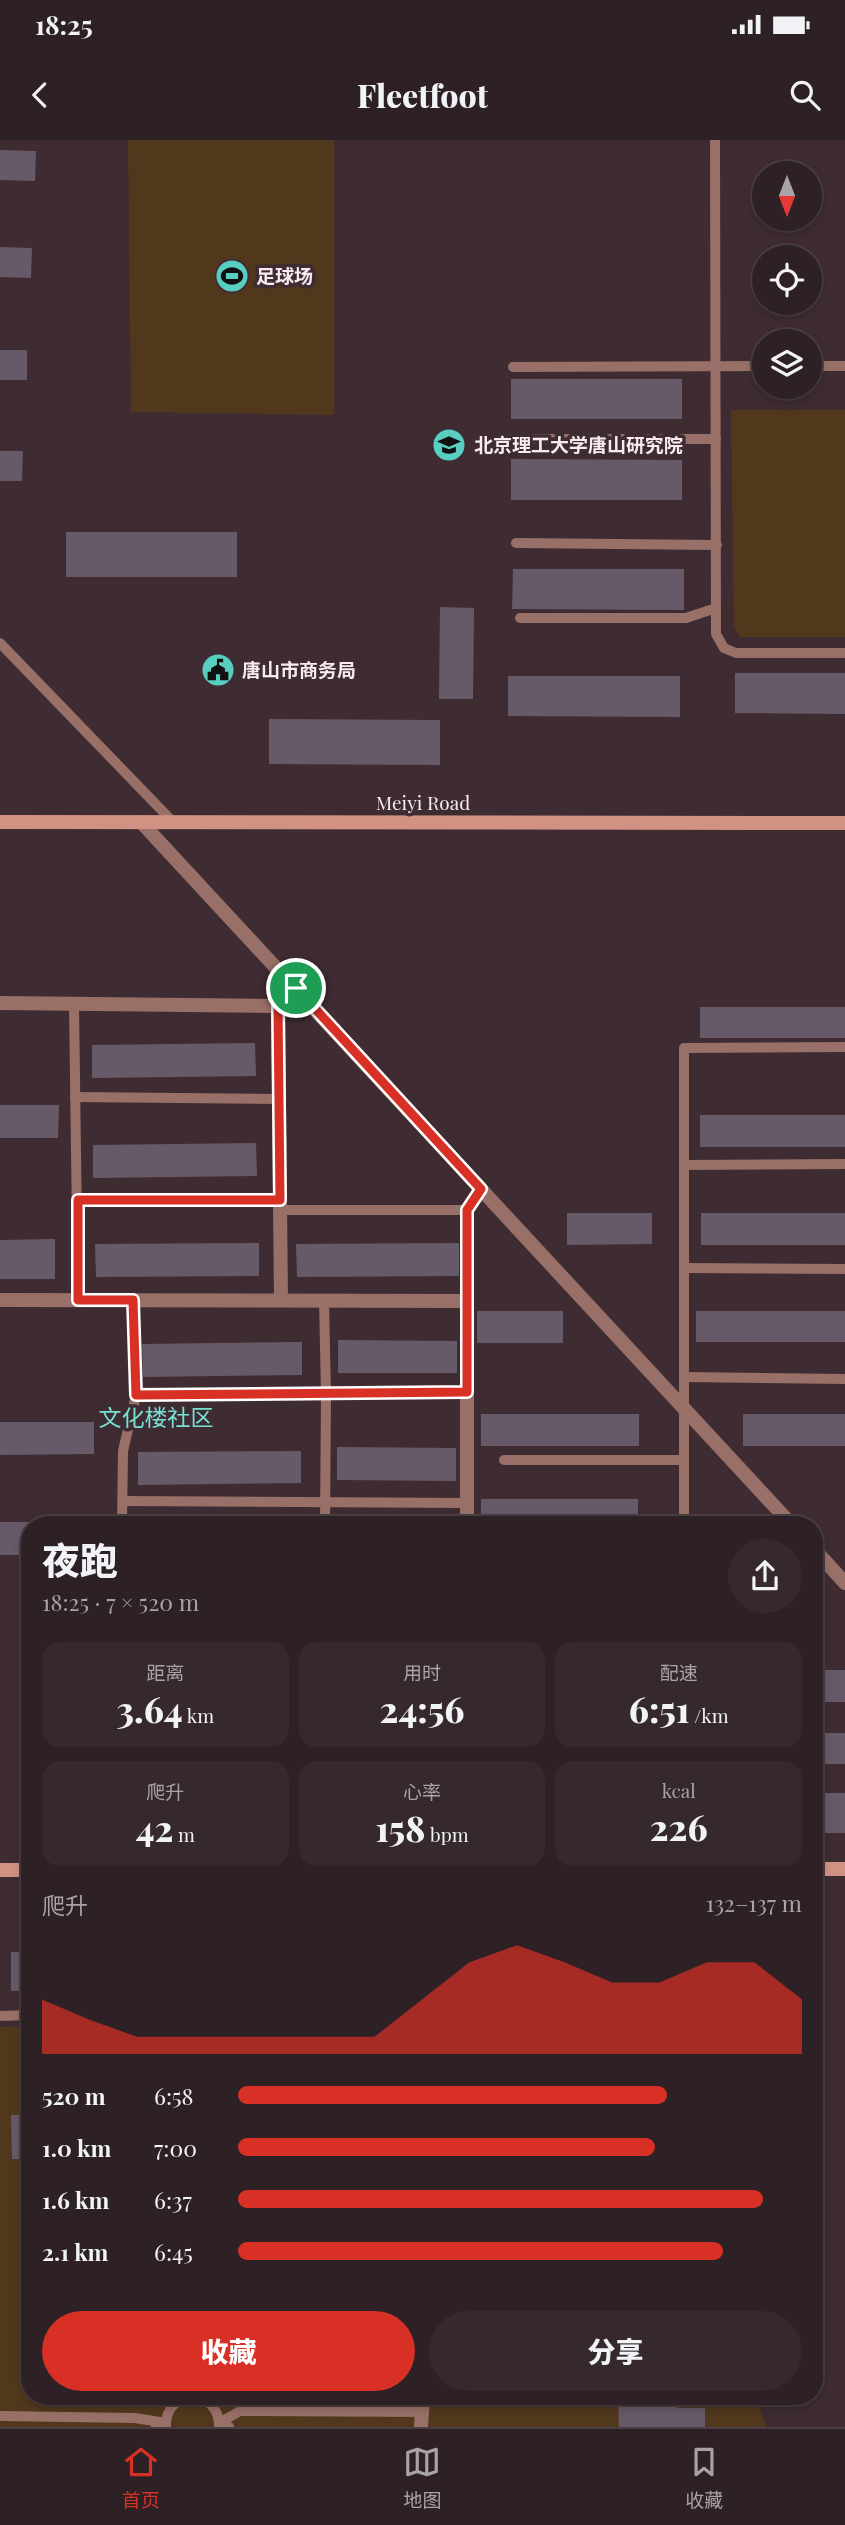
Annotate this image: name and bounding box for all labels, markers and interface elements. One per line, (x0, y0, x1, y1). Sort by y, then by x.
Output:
text: 18:25 (35, 7, 93, 42)
text: Fleetfoot (357, 73, 488, 116)
icon: back (21, 76, 59, 114)
icon: search (786, 76, 824, 114)
north arrow (752, 161, 822, 231)
map controls (752, 161, 822, 399)
button: locate (752, 245, 822, 315)
sports icon: 足球场 (213, 257, 251, 295)
place label: 足球场 (256, 262, 313, 288)
button: layers (752, 329, 822, 399)
school or university icon: 北京理工大学唐山研究院 (430, 426, 468, 464)
place label: 北京理工大学唐山研究院 (474, 431, 683, 457)
public building icon: 唐山市商务局 (199, 651, 237, 689)
place label: 唐山市商务局 (242, 656, 356, 682)
street label: Meiyi Road (376, 789, 470, 815)
pin (266, 958, 326, 1018)
icon: arrive (277, 969, 315, 1007)
district label: 文化楼社区 (99, 1401, 214, 1432)
text: 夜跑 (42, 1534, 118, 1585)
button: share (728, 1539, 802, 1613)
text: 18:25 · 7 × 520 m (42, 1586, 199, 1617)
text: 距离 (146, 1659, 184, 1685)
text: 用时 (403, 1659, 441, 1685)
text: 配速 (660, 1659, 698, 1685)
text: 3.64 (116, 1685, 183, 1732)
text: 24:56 (380, 1685, 464, 1732)
text: 6:51 (629, 1685, 689, 1732)
text: km (183, 1702, 214, 1728)
text: /km (689, 1702, 729, 1728)
text: kcal (662, 1777, 696, 1803)
text: 爬升 (146, 1778, 184, 1804)
text: 心率 (403, 1778, 441, 1804)
text: 226 (650, 1803, 708, 1850)
text: 42 (136, 1804, 173, 1851)
text: 158 (375, 1804, 425, 1851)
text: m (173, 1821, 195, 1847)
text: bpm (425, 1821, 469, 1847)
text: 132–137 m (706, 1887, 802, 1918)
text: 爬升 (42, 1889, 88, 1920)
text: 520 m (42, 2080, 106, 2111)
text: 6:58 (154, 2080, 194, 2111)
text: 1.0 km (42, 2132, 111, 2163)
text: 7:00 (154, 2132, 197, 2163)
text: 1.6 km (42, 2184, 109, 2215)
text: 6:37 (154, 2184, 192, 2215)
text: 2.1 km (42, 2236, 108, 2267)
text: 6:45 (154, 2236, 193, 2267)
button: 收藏 (42, 2311, 415, 2391)
button: 分享 (429, 2311, 802, 2391)
tab: 首页 (122, 2443, 160, 2512)
tab: 地图 (403, 2443, 441, 2512)
tab: 收藏 (685, 2443, 723, 2512)

